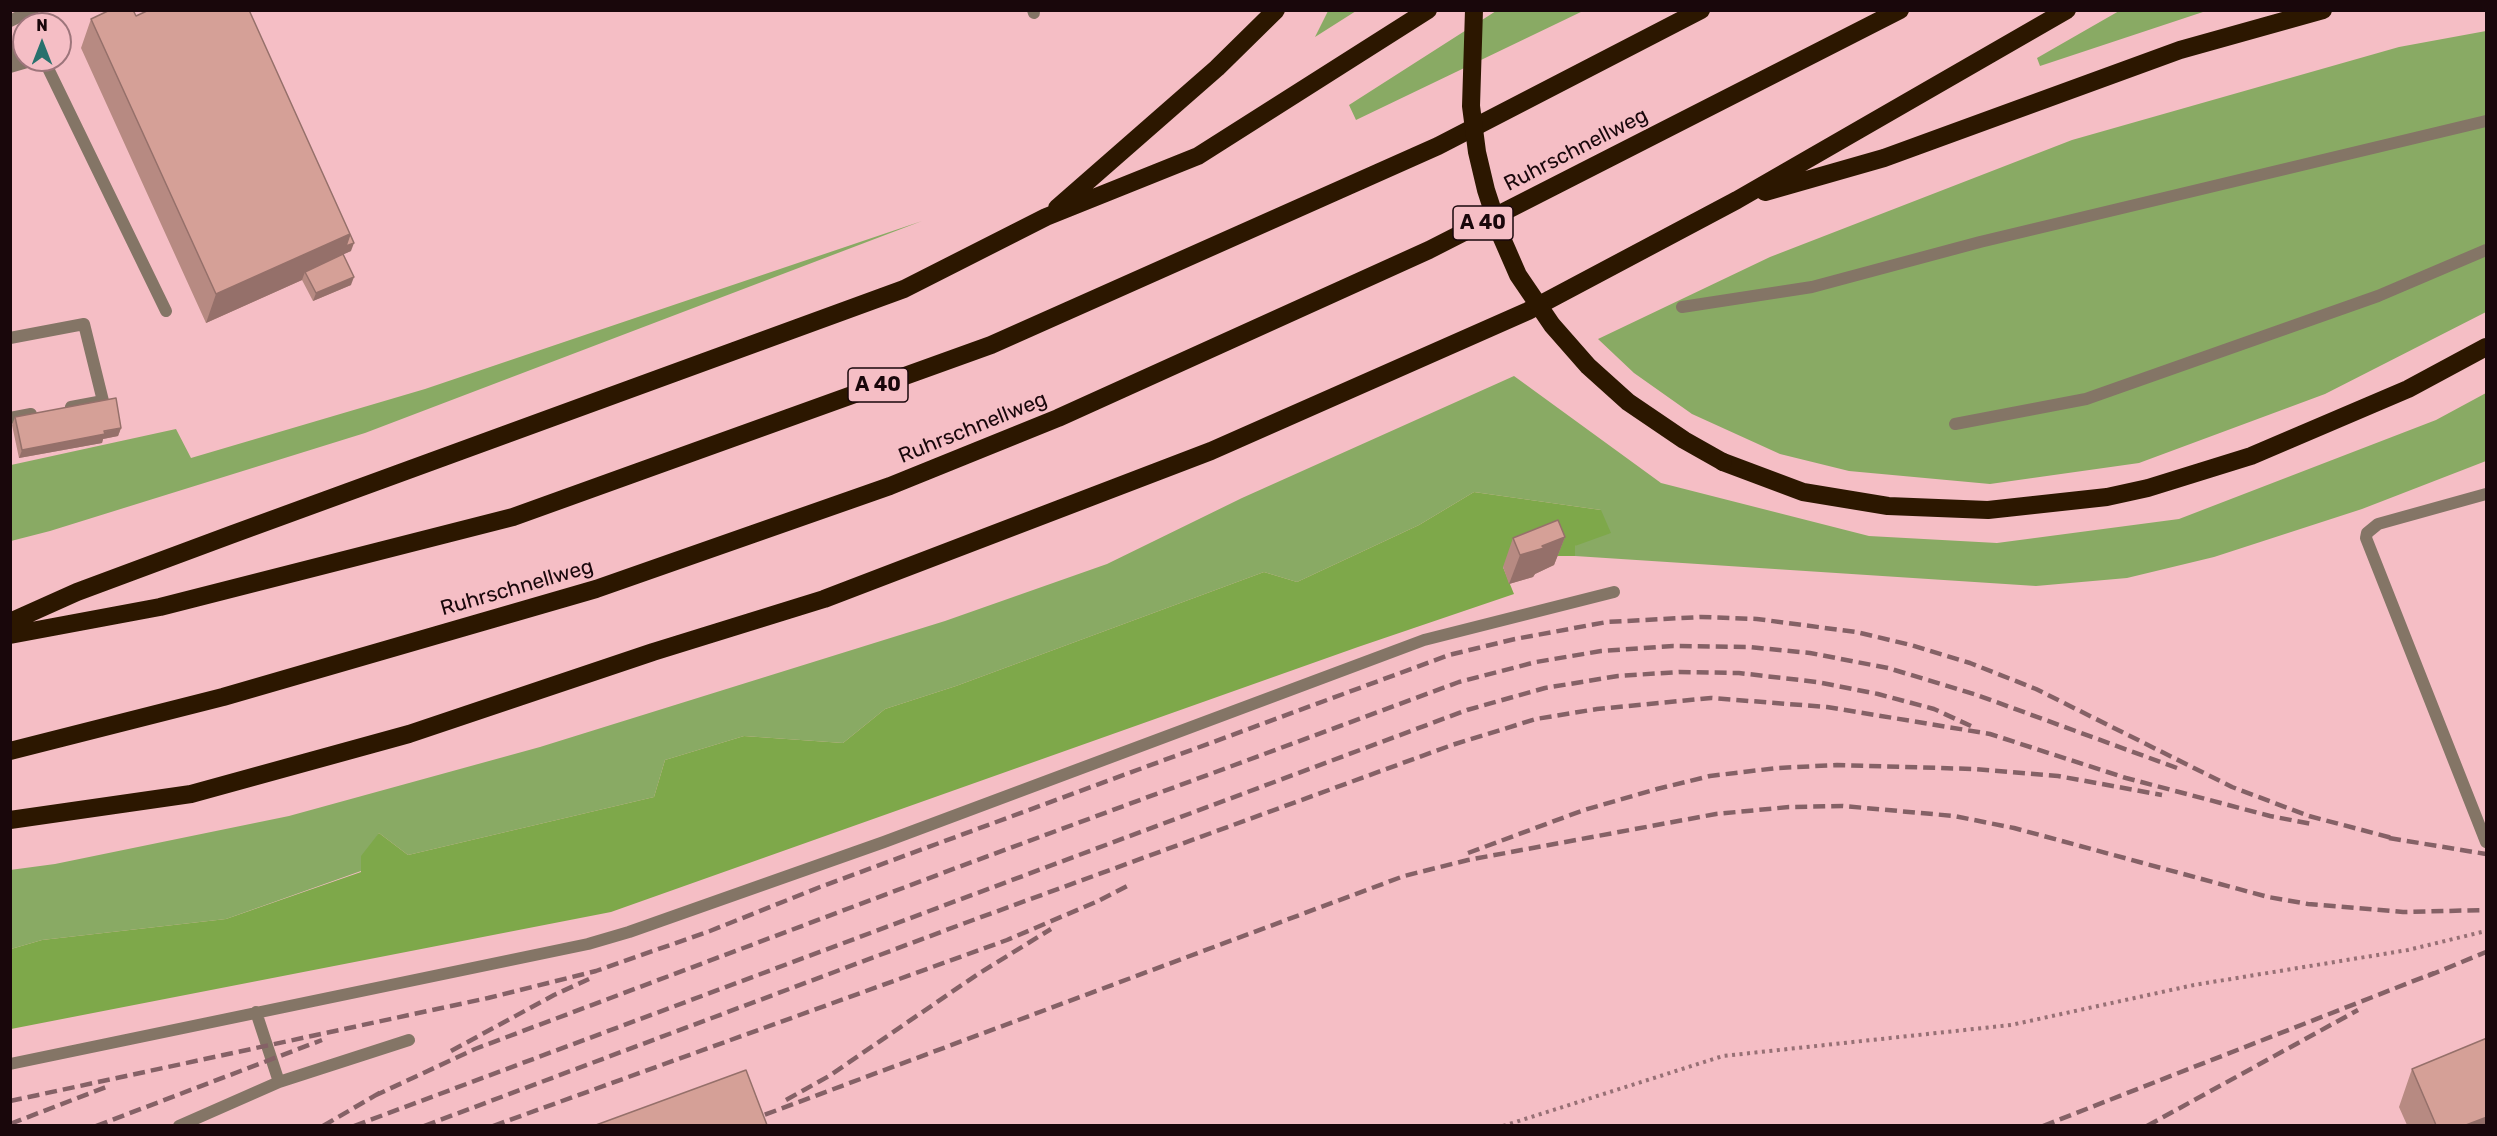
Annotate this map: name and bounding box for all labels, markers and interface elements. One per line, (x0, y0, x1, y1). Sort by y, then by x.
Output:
north arrow (12, 12, 72, 72)
text: N (36, 16, 48, 35)
street label: Ruhrschnellweg (1500, 103, 1652, 197)
road number: A 40 (1453, 206, 1513, 240)
road number: A 40 (848, 368, 908, 402)
street label: Ruhrschnellweg (895, 387, 1051, 469)
street label: Ruhrschnellweg (438, 554, 596, 622)

